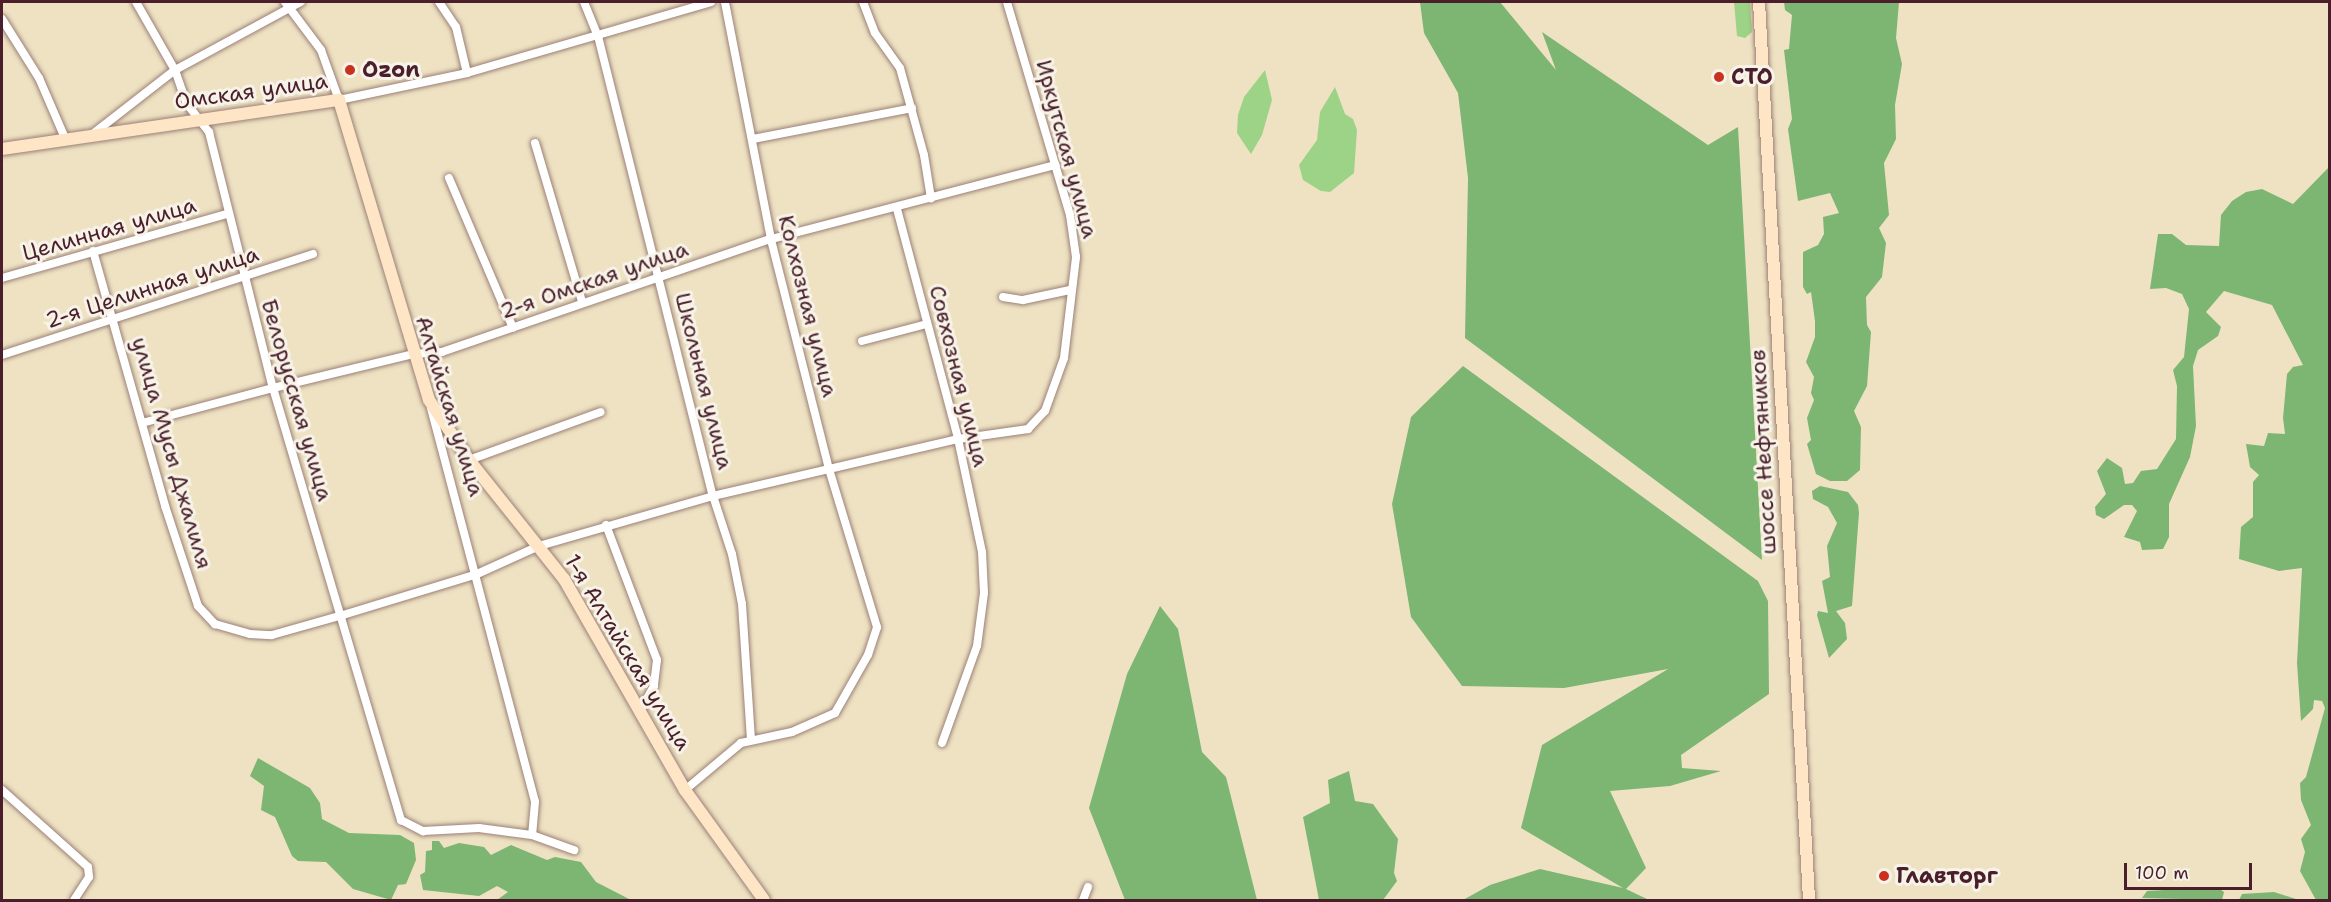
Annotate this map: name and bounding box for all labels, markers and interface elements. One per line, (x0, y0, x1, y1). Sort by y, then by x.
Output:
place label: Ozon (362, 57, 420, 83)
street label: Иркутская улица (1030, 57, 1104, 241)
marker: Ozon (343, 63, 357, 77)
place label: СТО (1731, 64, 1773, 90)
street label: Омская улица (173, 67, 329, 115)
marker: СТО (1712, 70, 1726, 84)
street label: Целинная улица (19, 192, 199, 266)
street label: Колхозная улица (773, 212, 843, 400)
street label: 2-я Омская улица (497, 235, 691, 325)
street label: 2-я Целинная улица (42, 240, 262, 334)
street label: Совхозная улица (924, 283, 994, 469)
street label: Школьная улица (669, 290, 739, 472)
street label: Белорусская улица (256, 296, 338, 504)
street label: Алтайская улица (410, 313, 490, 499)
street label: улица Мусы Джалиля (126, 334, 218, 572)
street label: шоссе Нефтяников (1744, 349, 1782, 555)
street label: 1-я Алтайская улица (559, 549, 697, 755)
scale bar (2127, 851, 2254, 889)
text: 100 m (2135, 861, 2189, 885)
place label: Главторг (1896, 863, 1998, 889)
marker: Главторг (1877, 869, 1891, 883)

